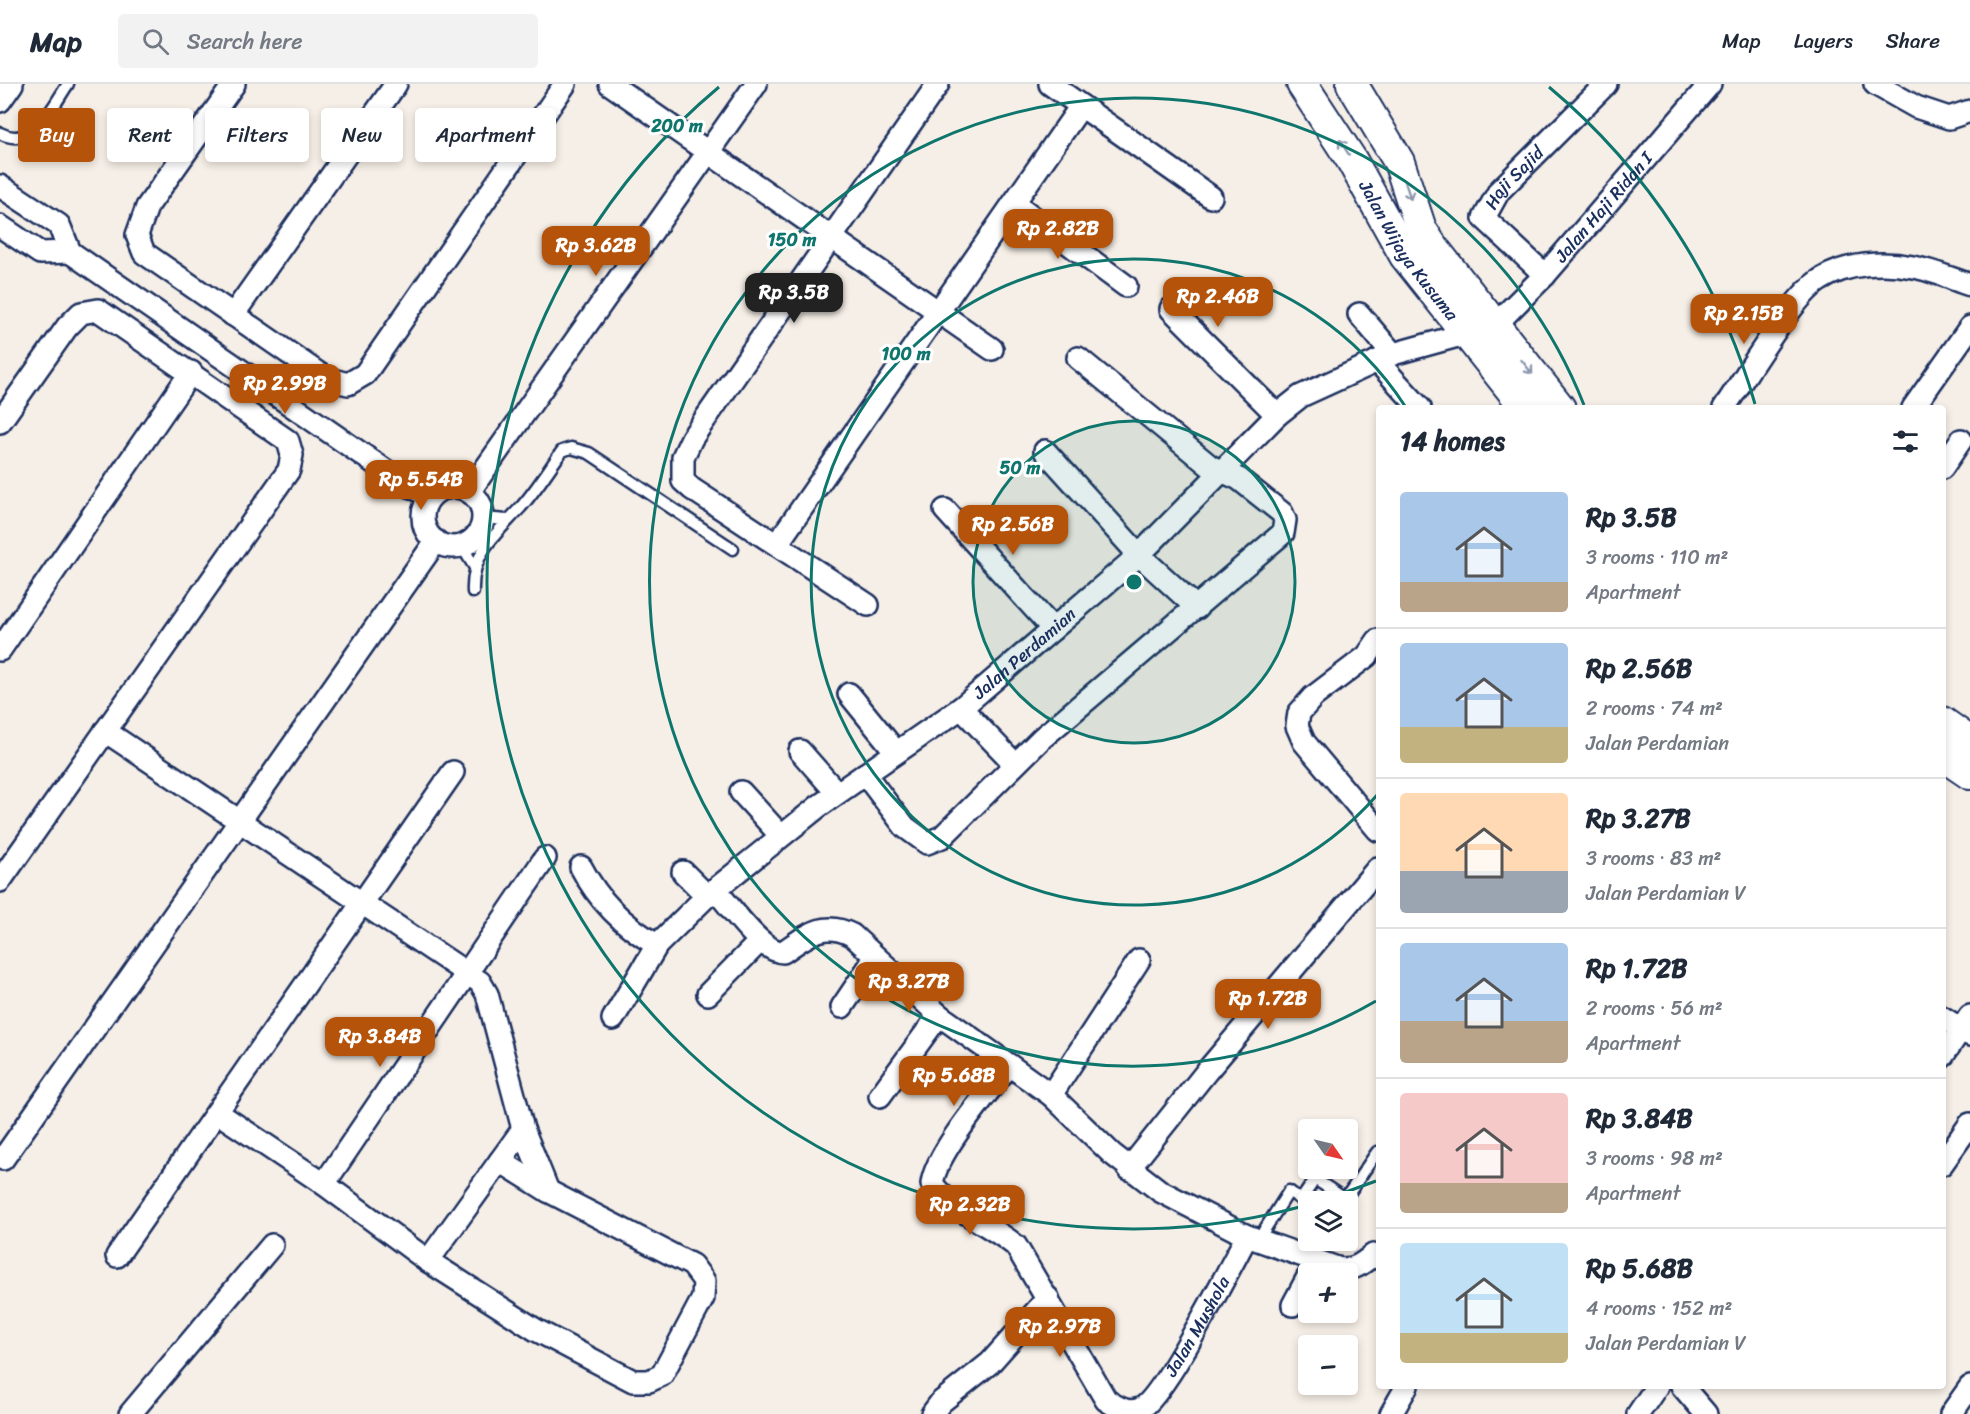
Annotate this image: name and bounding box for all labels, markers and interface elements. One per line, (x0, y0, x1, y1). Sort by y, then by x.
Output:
search box (118, 14, 538, 68)
text: Map (30, 17, 82, 66)
text: Search here (187, 22, 303, 61)
text: Map (1722, 22, 1761, 60)
text: Layers (1794, 22, 1853, 60)
text: Share (1886, 22, 1940, 60)
icon: search (139, 25, 172, 58)
chip: Buy (18, 108, 95, 162)
chip: Rent (107, 108, 193, 162)
chip: Filters (205, 108, 309, 162)
chip: New (321, 108, 403, 162)
chip: Apartment (415, 108, 556, 162)
text: 200 m (650, 110, 703, 142)
street label: Haji Sajid (1476, 137, 1553, 216)
one-way arrow (1337, 139, 1349, 156)
street label: Jalan Haji Ridan I (1546, 143, 1662, 271)
street label: Jalan Wijaya Kusuma (1349, 173, 1468, 329)
one-way arrow (1403, 181, 1414, 200)
pin: Rp 2.82B (996, 209, 1120, 260)
text: Rp 2.82B (1017, 211, 1099, 246)
text: 150 m (768, 224, 816, 256)
pin: Rp 3.62B (534, 226, 658, 277)
text: Rp 3.62B (556, 228, 636, 263)
pin: Rp 3.5B (739, 273, 849, 324)
text: Rp 3.5B (759, 275, 829, 310)
pin: Rp 2.46B (1156, 277, 1280, 328)
text: Rp 2.46B (1177, 279, 1259, 314)
pin: Rp 2.15B (1682, 294, 1806, 345)
text: Rp 2.15B (1705, 296, 1783, 331)
text: 100 m (882, 338, 931, 370)
one-way arrow (1520, 359, 1533, 375)
pin: Rp 2.99B (223, 364, 347, 415)
text: Rp 2.99B (244, 366, 326, 401)
text: 14 homes (1400, 418, 1505, 464)
icon: filters (1889, 425, 1922, 458)
text: 50 m (1000, 452, 1041, 484)
pin: Rp 5.54B (359, 460, 483, 511)
text: Rp 5.54B (379, 462, 463, 497)
text: Rp 3.5B (1586, 494, 1677, 540)
pin: Rp 2.56B (951, 505, 1075, 556)
text: Rp 2.56B (972, 507, 1054, 542)
icon: home (1448, 516, 1520, 588)
text: 3 rooms · 110 m² (1586, 540, 1728, 575)
centre of rings (1124, 572, 1144, 592)
text: Apartment (1586, 575, 1680, 610)
street label: Jalan Perdamian (964, 599, 1084, 708)
text: Rp 2.56B (1586, 645, 1692, 691)
icon: home (1448, 667, 1520, 739)
text: 2 rooms · 74 m² (1586, 691, 1723, 726)
text: Jalan Perdamian (1586, 726, 1729, 761)
text: Rp 3.27B (1586, 795, 1691, 841)
icon: home (1448, 817, 1520, 889)
text: 3 rooms · 83 m² (1586, 841, 1721, 876)
text: Jalan Perdamian V (1586, 876, 1746, 911)
text: Rp 1.72B (1586, 945, 1688, 991)
pin: Rp 3.27B (847, 962, 971, 1013)
text: Rp 3.27B (869, 964, 949, 999)
icon: home (1448, 967, 1520, 1039)
pin: Rp 1.72B (1206, 979, 1330, 1030)
text: Rp 1.72B (1229, 981, 1307, 1016)
text: 2 rooms · 56 m² (1586, 991, 1723, 1026)
pin: Rp 3.84B (318, 1017, 442, 1068)
text: Rp 3.84B (339, 1019, 421, 1054)
text: Apartment (1586, 1026, 1680, 1061)
pin: Rp 5.68B (892, 1056, 1016, 1107)
text: Rp 5.68B (913, 1058, 995, 1093)
text: Rp 3.84B (1586, 1095, 1693, 1141)
icon: home (1448, 1117, 1520, 1189)
north arrow (1298, 1119, 1358, 1179)
map controls (1298, 1119, 1358, 1395)
text: 3 rooms · 98 m² (1586, 1141, 1723, 1176)
text: Apartment (1586, 1176, 1680, 1211)
pin: Rp 2.32B (908, 1185, 1032, 1236)
text: Rp 2.32B (930, 1187, 1010, 1222)
button: layers (1298, 1191, 1358, 1251)
text: Rp 5.68B (1586, 1245, 1693, 1291)
button: + (1298, 1263, 1358, 1323)
icon: home (1448, 1267, 1520, 1339)
street label: Jalan Mushola (1155, 1269, 1239, 1384)
text: 4 rooms · 152 m² (1586, 1291, 1732, 1326)
pin: Rp 2.97B (998, 1307, 1122, 1358)
text: Rp 2.97B (1019, 1309, 1101, 1344)
text: Jalan Perdamian V (1586, 1326, 1746, 1361)
button: − (1298, 1335, 1358, 1395)

